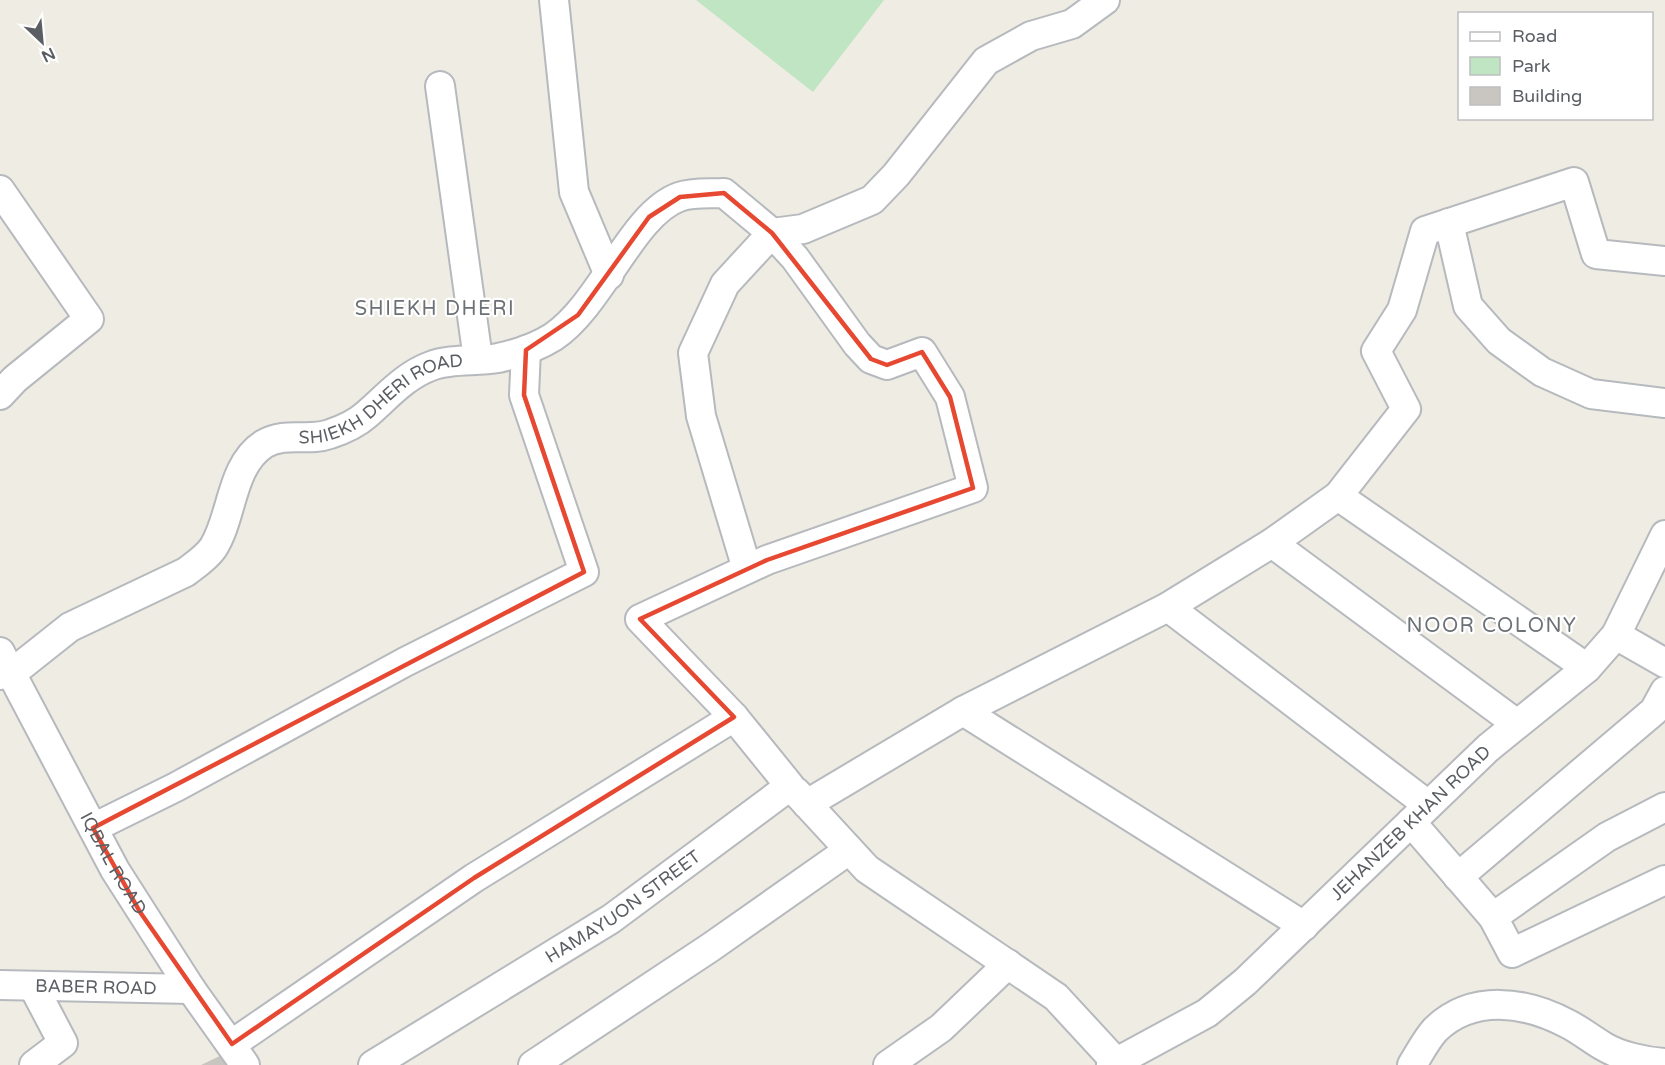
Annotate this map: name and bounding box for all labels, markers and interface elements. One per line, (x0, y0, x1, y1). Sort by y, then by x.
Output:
north arrow (12, 12, 72, 72)
legend (1458, 12, 1653, 120)
text: Road (1512, 25, 1557, 47)
text: N (38, 43, 58, 66)
text: Park (1512, 55, 1551, 77)
text: Building (1512, 85, 1582, 107)
district label: SHIEKH DHERI (355, 297, 515, 321)
street label: SHIEKH DHERI ROAD (298, 349, 464, 448)
district label: NOOR COLONY (1407, 614, 1577, 638)
street label: JEHANZEB KHAN ROAD (1326, 740, 1495, 905)
street label: IQBAL ROAD (75, 808, 152, 919)
street label: HAMAYUON STREET (541, 845, 705, 968)
street label: BABER ROAD (35, 975, 157, 999)

